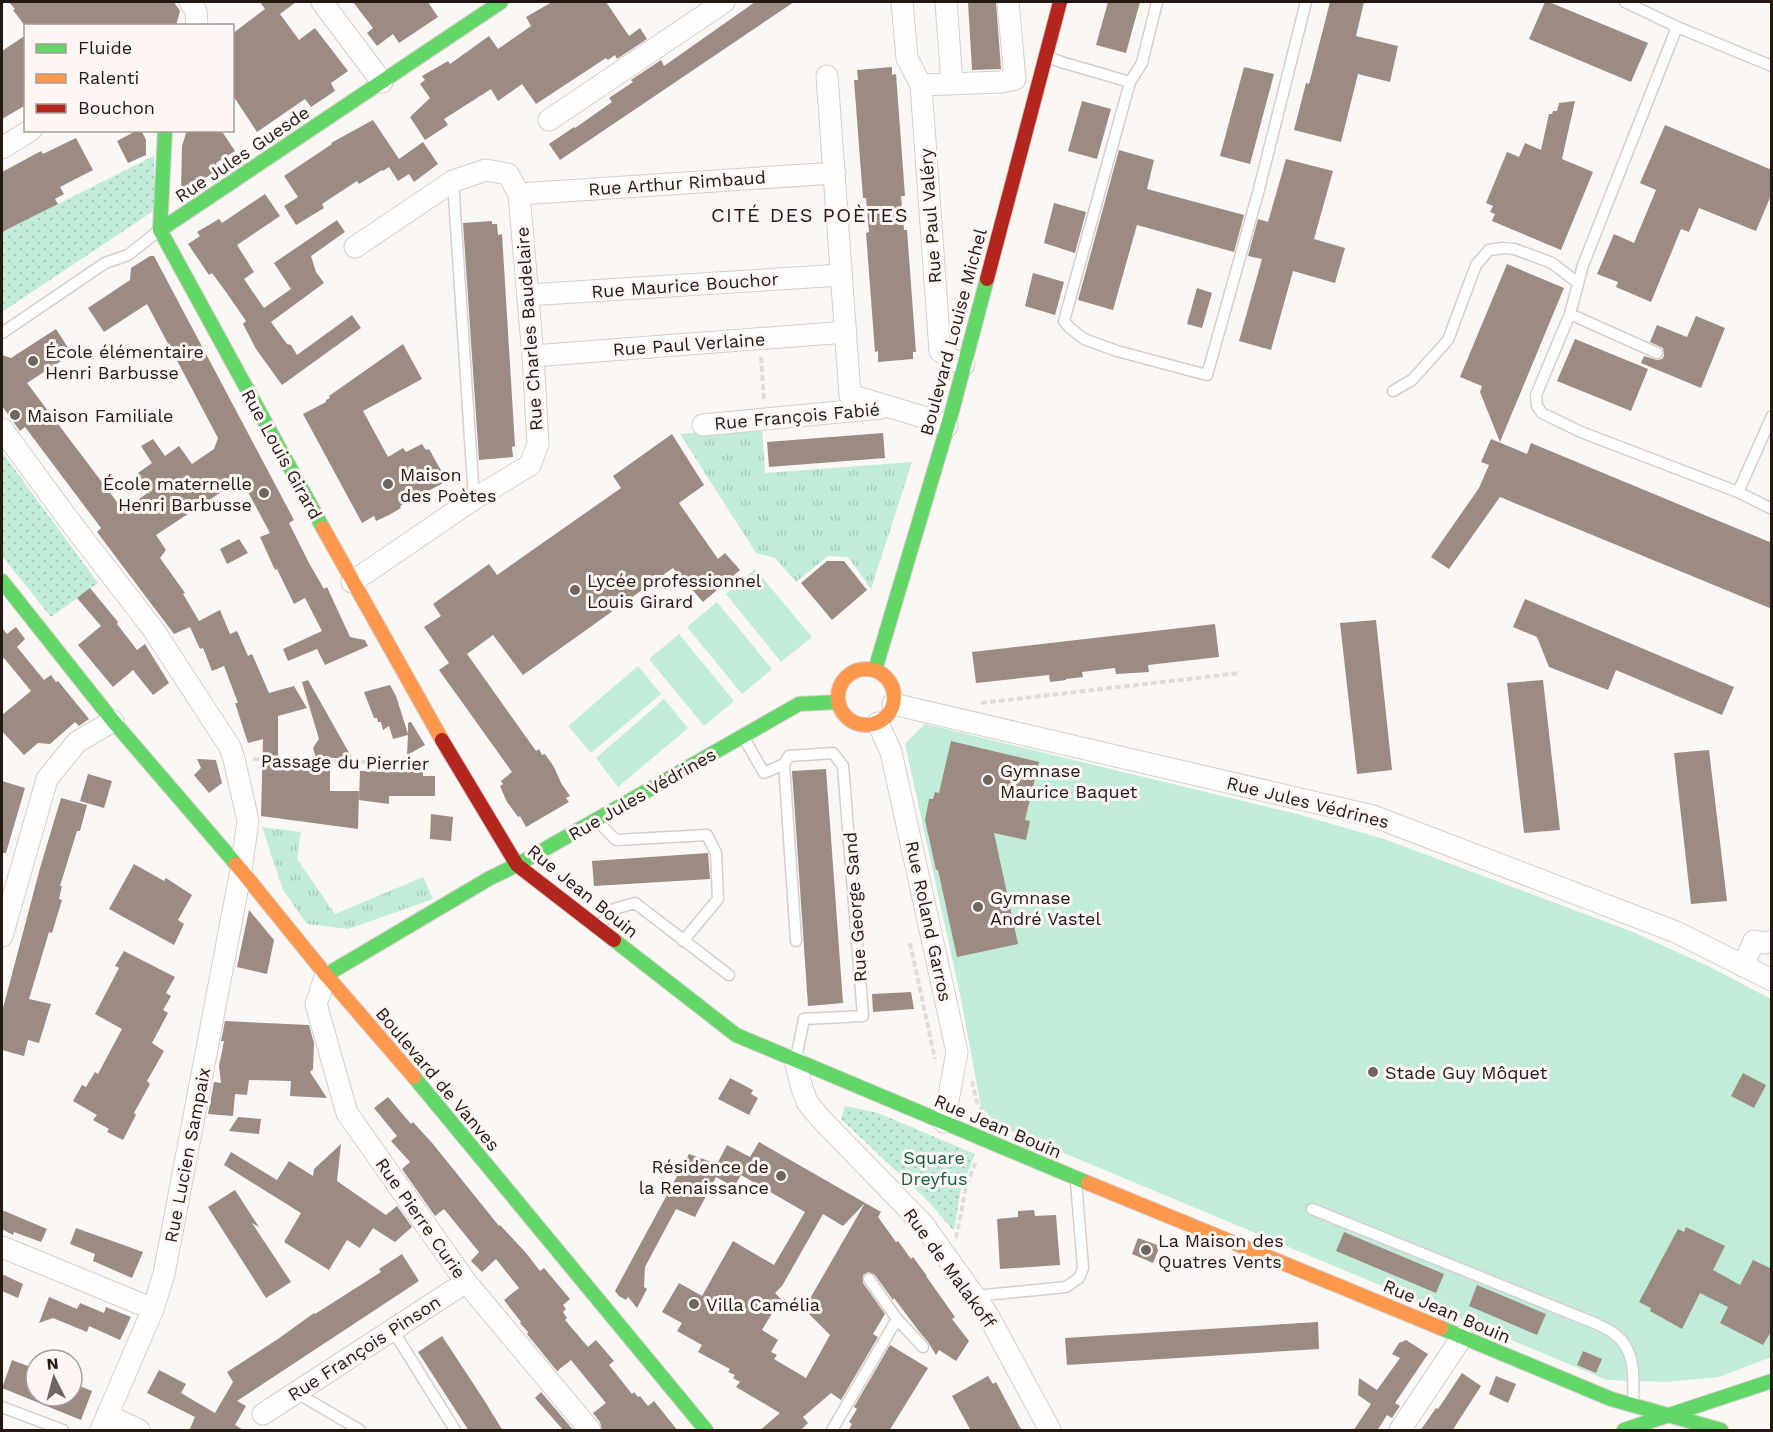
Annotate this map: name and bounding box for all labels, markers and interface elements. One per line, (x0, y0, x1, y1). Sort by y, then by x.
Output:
legend (24, 24, 234, 132)
text: Fluide (78, 37, 132, 58)
text: Ralenti (78, 67, 139, 88)
text: Bouchon (78, 97, 155, 118)
street label: Rue Jules Guesde (171, 101, 313, 207)
street label: Rue Paul Valéry (915, 147, 945, 284)
street label: Rue Arthur Rimbaud (588, 166, 766, 200)
district label: CITÉ DES POÈTES (711, 203, 909, 227)
street label: Rue Charles Baudelaire (511, 226, 547, 432)
street label: Boulevard Louise Michel (915, 226, 991, 438)
street label: Rue Maurice Bouchor (591, 268, 779, 302)
street label: Rue Paul Verlaine (612, 328, 766, 360)
place label: École élémentaire Henri Barbusse (45, 341, 204, 383)
marker: École élémentaire Henri Barbusse (26, 354, 40, 368)
street label: Rue Louis Girard (238, 385, 326, 523)
street label: Rue François Fabié (713, 398, 881, 434)
place label: Maison Familiale (27, 405, 173, 426)
marker: Maison Familiale (8, 408, 22, 422)
place label: Maison des Poètes (400, 464, 496, 506)
place label: École maternelle Henri Barbusse (103, 473, 252, 515)
marker: Maison des Poètes (381, 477, 395, 491)
marker: École maternelle Henri Barbusse (257, 486, 271, 500)
place label: Lycée professionnel Louis Girard (587, 570, 762, 612)
marker: Lycée professionnel Louis Girard (568, 583, 582, 597)
street label: Rue Jules Védrines (565, 743, 719, 845)
street label: Passage du Pierrier (261, 750, 429, 774)
place label: Gymnase Maurice Baquet (1000, 760, 1138, 802)
street label: Rue Jules Védrines (1225, 772, 1391, 832)
marker: Gymnase Maurice Baquet (981, 773, 995, 787)
street label: Rue George Sand (839, 831, 871, 983)
street label: Rue Roland Garros (902, 839, 956, 1003)
street label: Rue Jean Bouin (523, 840, 643, 942)
place label: Gymnase André Vastel (990, 887, 1101, 929)
marker: Gymnase André Vastel (971, 900, 985, 914)
street label: Boulevard de Vanves (372, 1003, 504, 1155)
place label: Stade Guy Môquet (1385, 1062, 1548, 1083)
marker: Stade Guy Môquet (1366, 1065, 1380, 1079)
street label: Rue Lucien Sampaix (160, 1066, 214, 1244)
street label: Rue Jean Bouin (931, 1090, 1065, 1162)
park label: Square Dreyfus (901, 1147, 967, 1189)
street label: Rue Pierre Curie (372, 1154, 470, 1282)
place label: Résidence de la Renaissance (639, 1156, 769, 1198)
marker: Résidence de la Renaissance (774, 1169, 788, 1183)
street label: Rue de Malakoff (899, 1204, 1001, 1332)
place label: La Maison des Quatres Vents (1158, 1230, 1284, 1272)
marker: La Maison des Quatres Vents (1139, 1243, 1153, 1257)
street label: Rue Jean Bouin (1380, 1275, 1514, 1347)
street label: Rue François Pinson (284, 1291, 444, 1405)
place label: Villa Camélia (706, 1294, 820, 1315)
marker: Villa Camélia (687, 1297, 701, 1311)
north arrow (24, 1348, 84, 1408)
text: N (46, 1354, 59, 1374)

